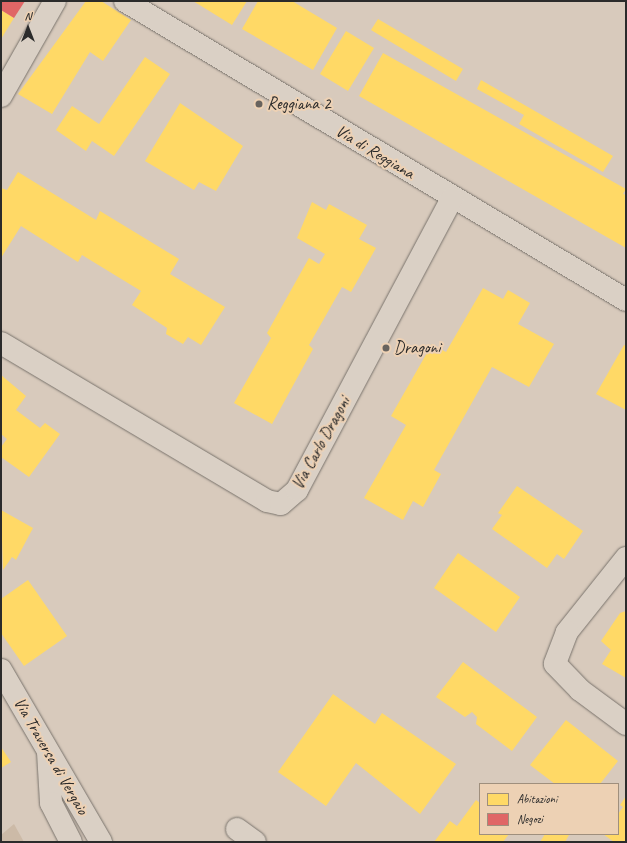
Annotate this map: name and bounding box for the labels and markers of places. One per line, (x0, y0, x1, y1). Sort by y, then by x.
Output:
place label: Reggiana 2 (267, 94, 331, 114)
marker: Reggiana 2 (254, 99, 264, 109)
place label: Dragoni (394, 338, 440, 358)
marker: Dragoni (381, 343, 391, 353)

